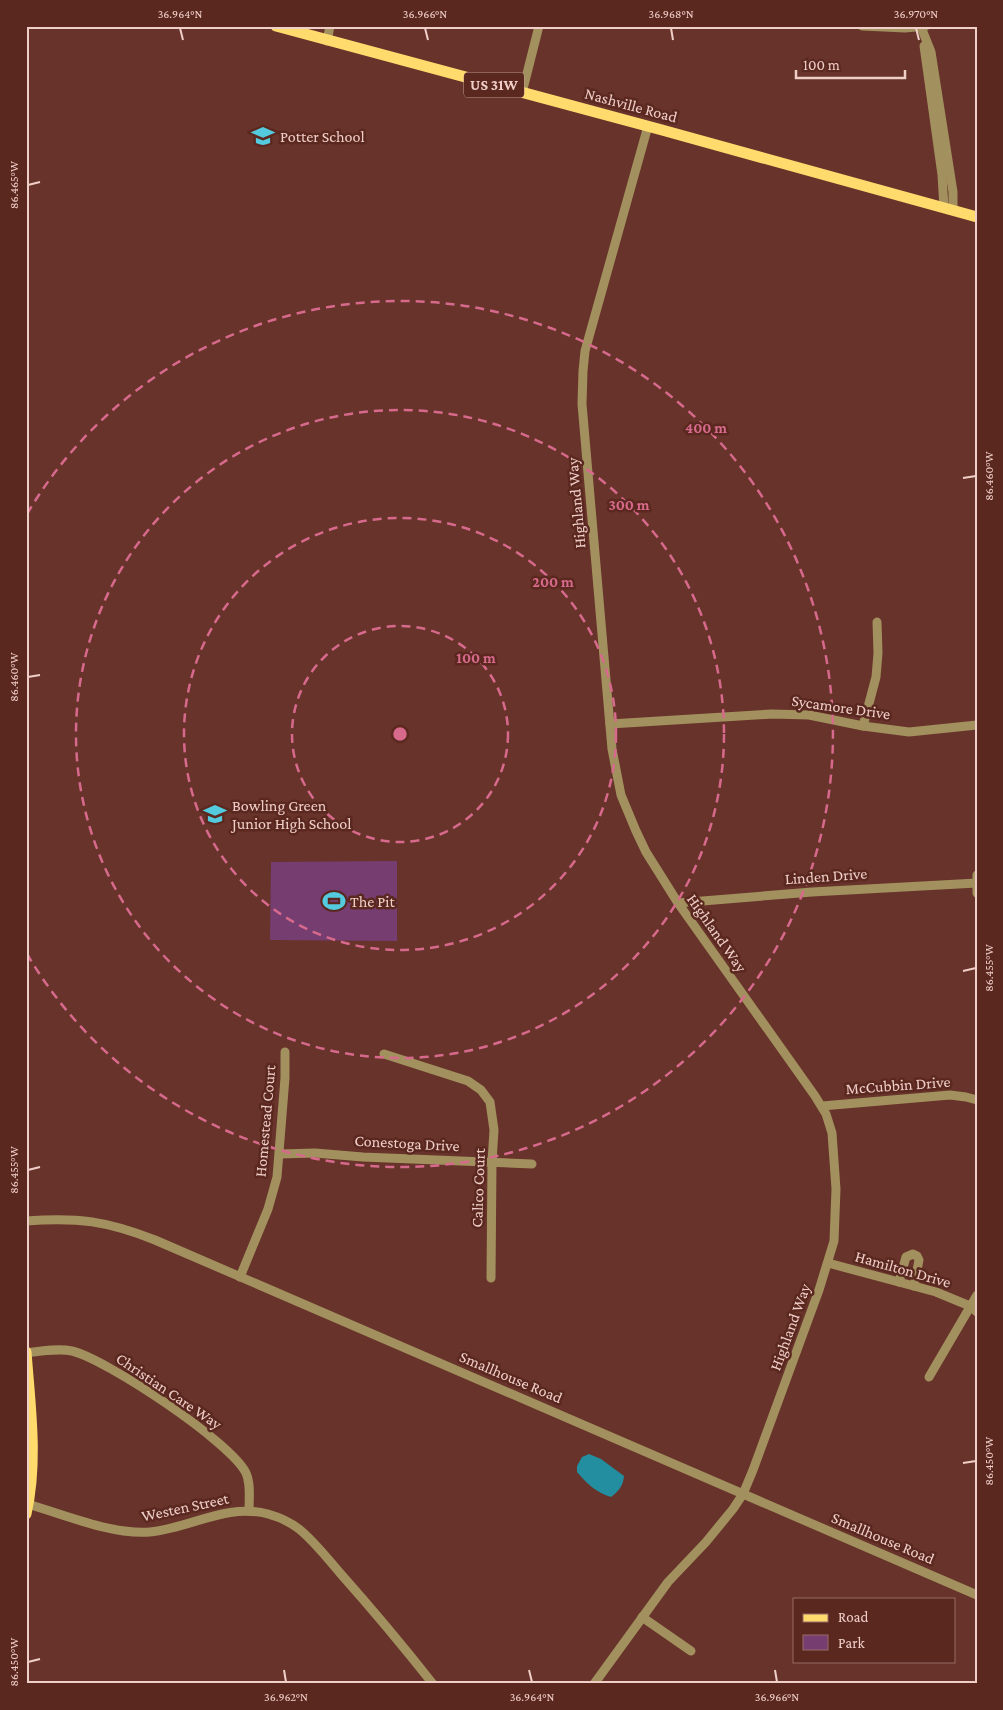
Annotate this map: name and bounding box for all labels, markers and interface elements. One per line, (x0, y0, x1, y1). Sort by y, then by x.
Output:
text: 36.964°N (158, 7, 202, 21)
text: 36.966°N (403, 7, 447, 21)
text: 36.968°N (648, 7, 694, 21)
text: 36.970°N (894, 7, 938, 21)
scale bar (796, 48, 904, 80)
text: 100 m (803, 57, 840, 73)
road number: US 31W (464, 72, 524, 98)
street label: Nashville Road (583, 84, 680, 126)
school or university icon: Potter School (250, 123, 276, 149)
place label: Potter School (280, 128, 365, 145)
text: 86.465°W (7, 161, 21, 209)
text: 400 m (685, 420, 727, 436)
text: 86.460°W (982, 451, 996, 501)
street label: Highland Way (563, 456, 589, 549)
text: 300 m (608, 497, 650, 513)
text: 200 m (532, 574, 574, 590)
text: 100 m (456, 650, 496, 666)
text: 86.460°W (7, 652, 21, 702)
street label: Sycamore Drive (790, 692, 891, 723)
centre of rings (391, 725, 409, 743)
place label: Bowling Green Junior High School (230, 797, 351, 833)
school or university icon: Bowling Green Junior High School (202, 801, 228, 827)
street label: Linden Drive (784, 865, 868, 887)
sports icon: The Pit (321, 888, 347, 914)
street label: Highland Way (683, 891, 751, 976)
place label: The Pit (350, 893, 396, 910)
text: 86.455°W (982, 944, 996, 992)
street label: Homestead Court (252, 1064, 278, 1178)
street label: McCubbin Drive (845, 1073, 951, 1097)
street label: Conestoga Drive (354, 1132, 460, 1155)
text: 86.455°W (7, 1146, 21, 1194)
street label: Calico Court (468, 1147, 488, 1228)
street label: Hamilton Drive (853, 1247, 953, 1291)
street label: Highland Way (766, 1281, 815, 1373)
street label: Smallhouse Road (457, 1348, 565, 1407)
street label: Christian Care Way (113, 1349, 225, 1434)
text: 86.450°W (982, 1437, 996, 1485)
street label: Westen Street (140, 1489, 231, 1525)
street label: Smallhouse Road (829, 1509, 937, 1568)
legend (793, 1598, 956, 1662)
text: Road (838, 1609, 869, 1625)
text: Park (838, 1635, 865, 1651)
text: 86.450°W (7, 1638, 21, 1686)
text: 36.962°N (264, 1690, 308, 1704)
text: 36.964°N (510, 1690, 554, 1704)
text: 36.966°N (755, 1690, 799, 1704)

